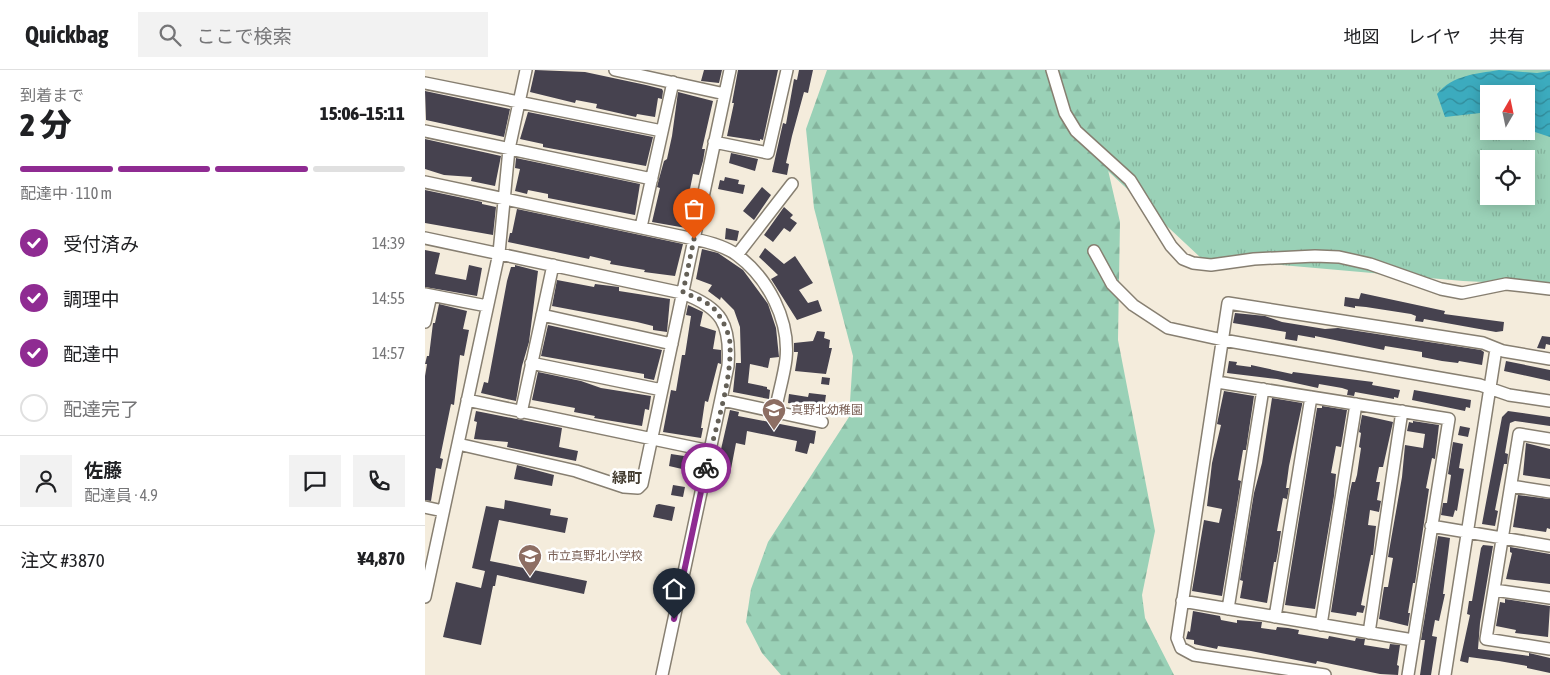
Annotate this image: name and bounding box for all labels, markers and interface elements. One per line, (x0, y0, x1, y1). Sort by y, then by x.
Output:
search box (138, 12, 488, 57)
text: Quickbag (25, 21, 108, 48)
icon: search (156, 21, 184, 49)
text: ここで検索 (196, 25, 291, 47)
text: 地図 (1344, 26, 1380, 47)
text: レイヤ (1408, 26, 1461, 47)
text: 共有 (1489, 26, 1525, 47)
north arrow (1480, 85, 1535, 140)
map controls (1480, 85, 1535, 205)
text: 到着まで (20, 86, 84, 104)
text: 15:06–15:11 (320, 102, 405, 124)
text: 2 分 (20, 106, 71, 143)
button: locate (1480, 150, 1535, 205)
text: 配達中 · 110 m (20, 184, 112, 202)
pin (673, 188, 715, 239)
icon: bag (680, 195, 708, 223)
icon: check (20, 229, 48, 257)
text: 受付済み (63, 233, 139, 255)
text: 14:39 (372, 234, 405, 252)
icon: check (20, 284, 48, 312)
text: 調理中 (63, 288, 120, 310)
text: 14:55 (372, 289, 405, 307)
icon: check (20, 339, 48, 367)
text: 配達中 (63, 343, 120, 365)
text: 14:57 (372, 344, 405, 362)
school or university icon: 真野北幼稚園 (761, 397, 787, 431)
text: 配達完了 (63, 398, 139, 420)
place label: 真野北幼稚園 (791, 403, 863, 417)
courier (681, 443, 731, 493)
icon: bike (692, 454, 720, 482)
button: person (20, 455, 72, 507)
button: chat (289, 455, 341, 507)
button: phone (353, 455, 405, 507)
text: 佐藤 (84, 459, 122, 481)
district label: 緑町 (612, 469, 642, 486)
text: 配達員 · 4.9 (84, 486, 158, 504)
school or university icon: 市立真野北小学校 (517, 543, 543, 577)
text: ¥4,870 (357, 547, 405, 569)
text: 注文 #3870 (20, 549, 105, 571)
place label: 市立真野北小学校 (547, 549, 643, 563)
pin (653, 568, 695, 619)
icon: home (660, 575, 688, 603)

